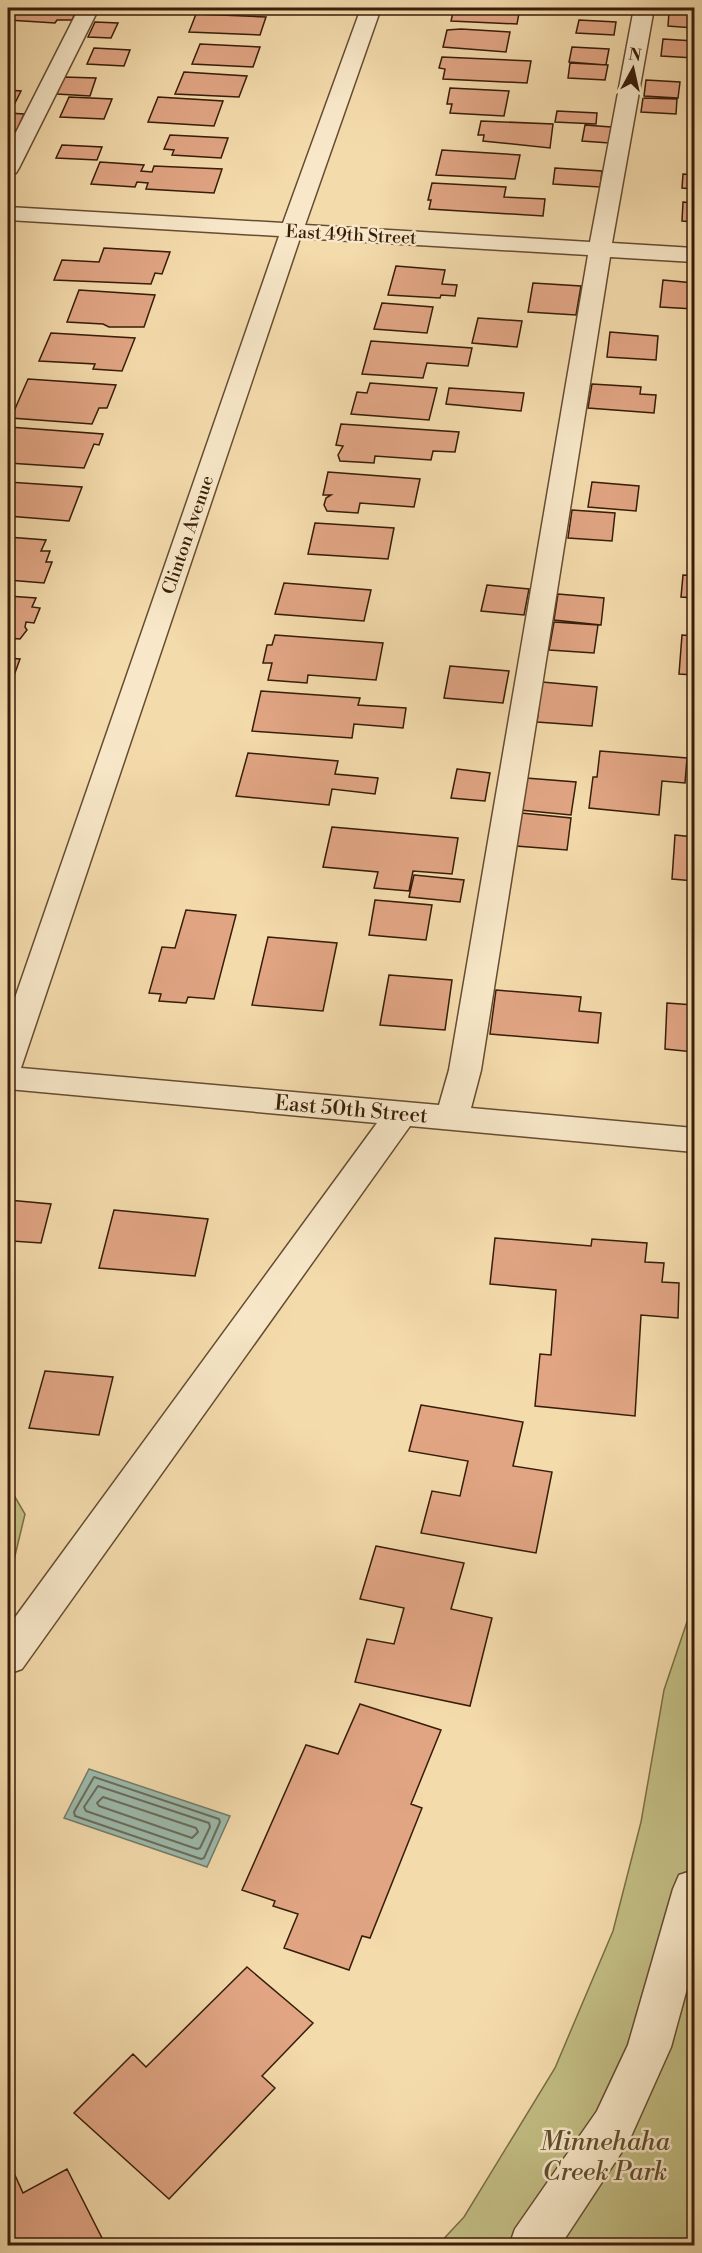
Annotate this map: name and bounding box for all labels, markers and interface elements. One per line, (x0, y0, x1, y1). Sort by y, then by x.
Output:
north arrow (603, 39, 663, 99)
text: N (627, 44, 643, 66)
street label: East 49th Street (285, 220, 418, 250)
street label: Clinton Avenue (157, 472, 219, 598)
street label: East 50th Street (273, 1090, 429, 1130)
park label: Minnehaha Creek Park (540, 2126, 671, 2188)

